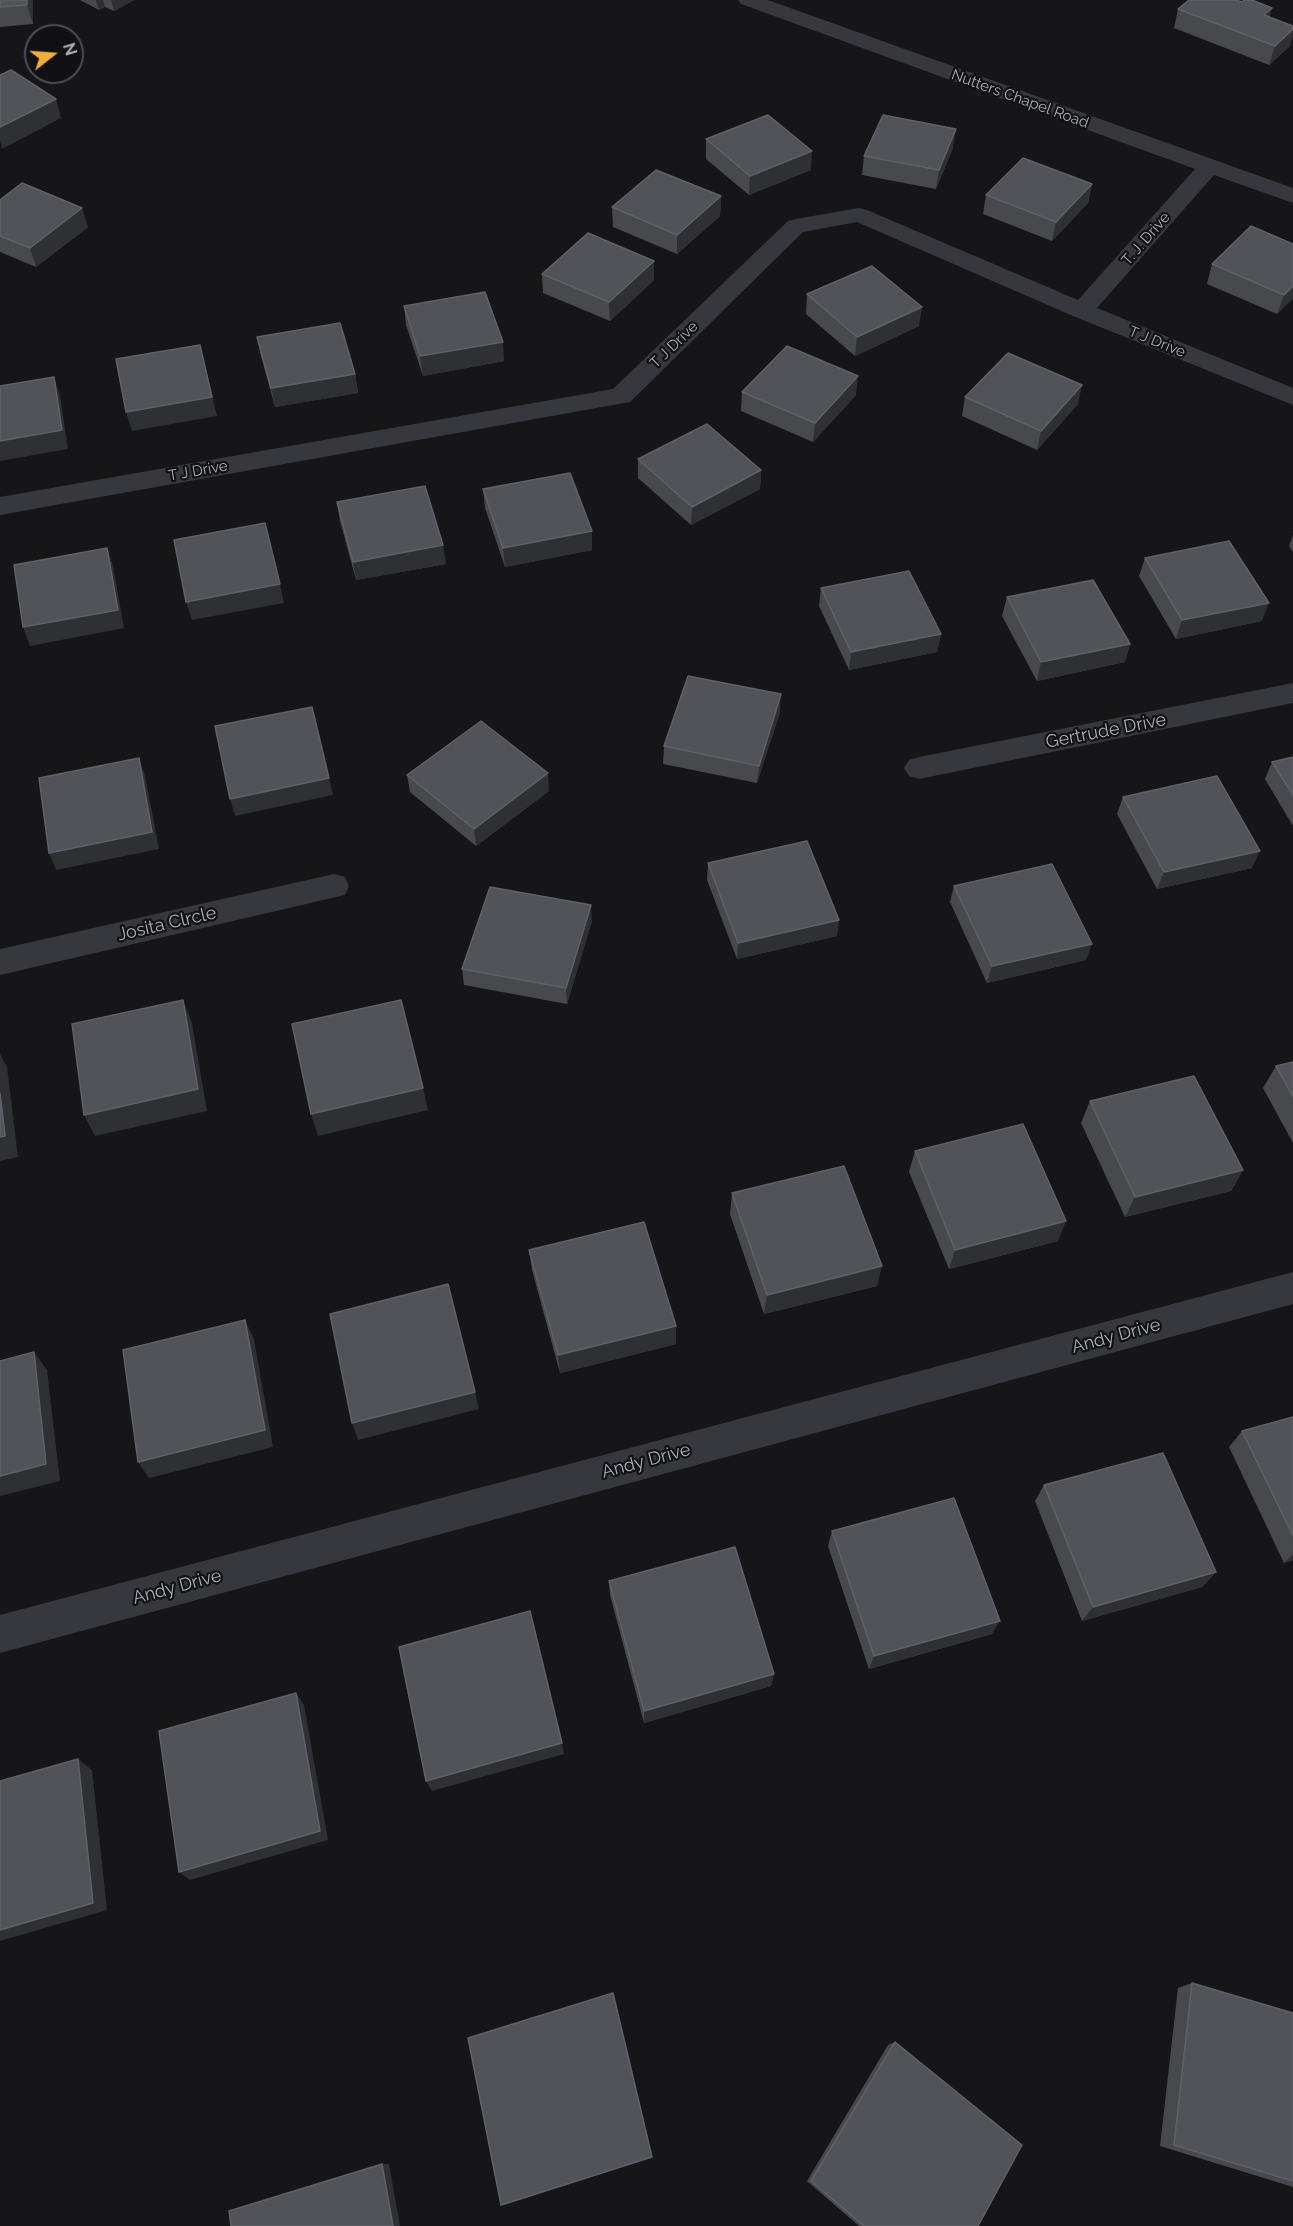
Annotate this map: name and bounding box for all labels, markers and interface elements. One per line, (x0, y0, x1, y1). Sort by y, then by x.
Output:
north arrow (24, 24, 84, 84)
text: N (59, 41, 81, 58)
street label: Nutters Chapel Road (949, 66, 1091, 132)
street label: T. J. Drive (1118, 209, 1174, 269)
street label: T J Drive (646, 318, 702, 372)
street label: T J Drive (1126, 322, 1188, 362)
street label: T J Drive (167, 457, 229, 485)
street label: Gertrude Drive (1044, 709, 1168, 753)
street label: Josita Clrcle (115, 902, 219, 946)
street label: Andy Drive (1069, 1314, 1163, 1358)
street label: Andy Drive (599, 1439, 693, 1483)
street label: Andy Drive (130, 1565, 224, 1609)

